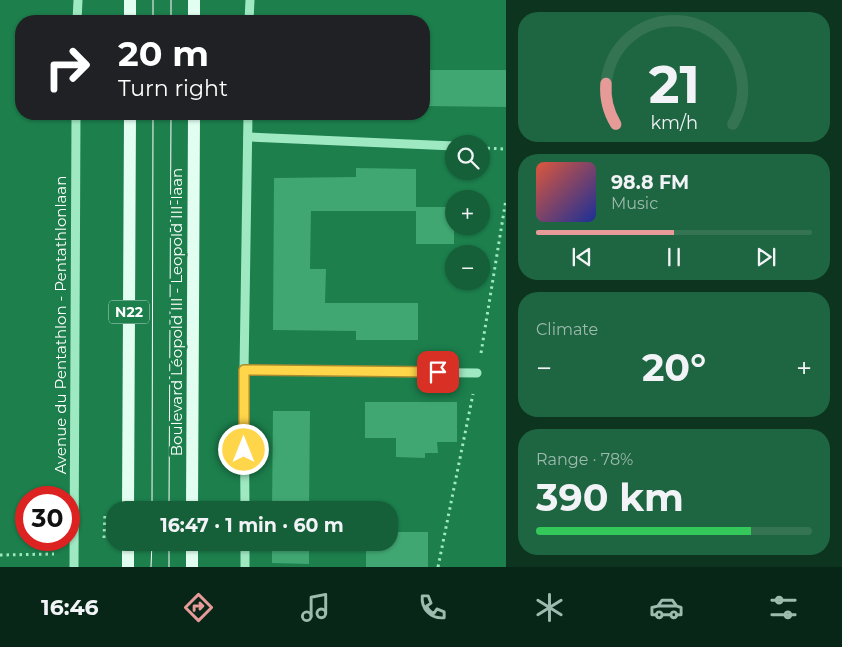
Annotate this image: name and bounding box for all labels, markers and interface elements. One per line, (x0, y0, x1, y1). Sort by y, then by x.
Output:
text: 20 m (118, 32, 209, 75)
icon: right (35, 35, 100, 100)
text: 21 (648, 53, 700, 116)
text: Turn right (118, 75, 228, 102)
text: km/h (650, 112, 698, 133)
map controls (445, 135, 490, 290)
button: search (445, 135, 490, 180)
street label: Boulevard Léopold III - Leopold III-laan (167, 168, 186, 456)
text: 98.8 FM (611, 171, 689, 194)
street label: Avenue du Pentathlon - Pentathlonlaan (51, 176, 70, 474)
button: + (445, 190, 490, 235)
text: Music (611, 194, 658, 213)
icon: previous (568, 243, 596, 271)
icon: pause (660, 243, 688, 271)
icon: next (752, 243, 780, 271)
button: − (445, 245, 490, 290)
road number: N22 (109, 300, 149, 324)
text: Climate (536, 320, 598, 339)
text: 20° (642, 344, 706, 391)
pin (417, 351, 459, 393)
text: − (536, 351, 552, 385)
text: + (796, 351, 812, 385)
icon: arrive (424, 358, 452, 386)
position arrow (217, 423, 269, 475)
text: Range · 78% (536, 450, 633, 469)
text: 390 km (536, 474, 684, 521)
speed limit sign: 30 (15, 486, 80, 551)
text: 16:47 · 1 min · 60 m (160, 514, 344, 537)
icon: directions (181, 590, 216, 625)
icon: music (298, 590, 333, 625)
icon: phone (415, 590, 450, 625)
icon: climate (532, 590, 567, 625)
icon: car (649, 590, 684, 625)
icon: filters (766, 590, 801, 625)
text: 16:46 (41, 594, 99, 621)

